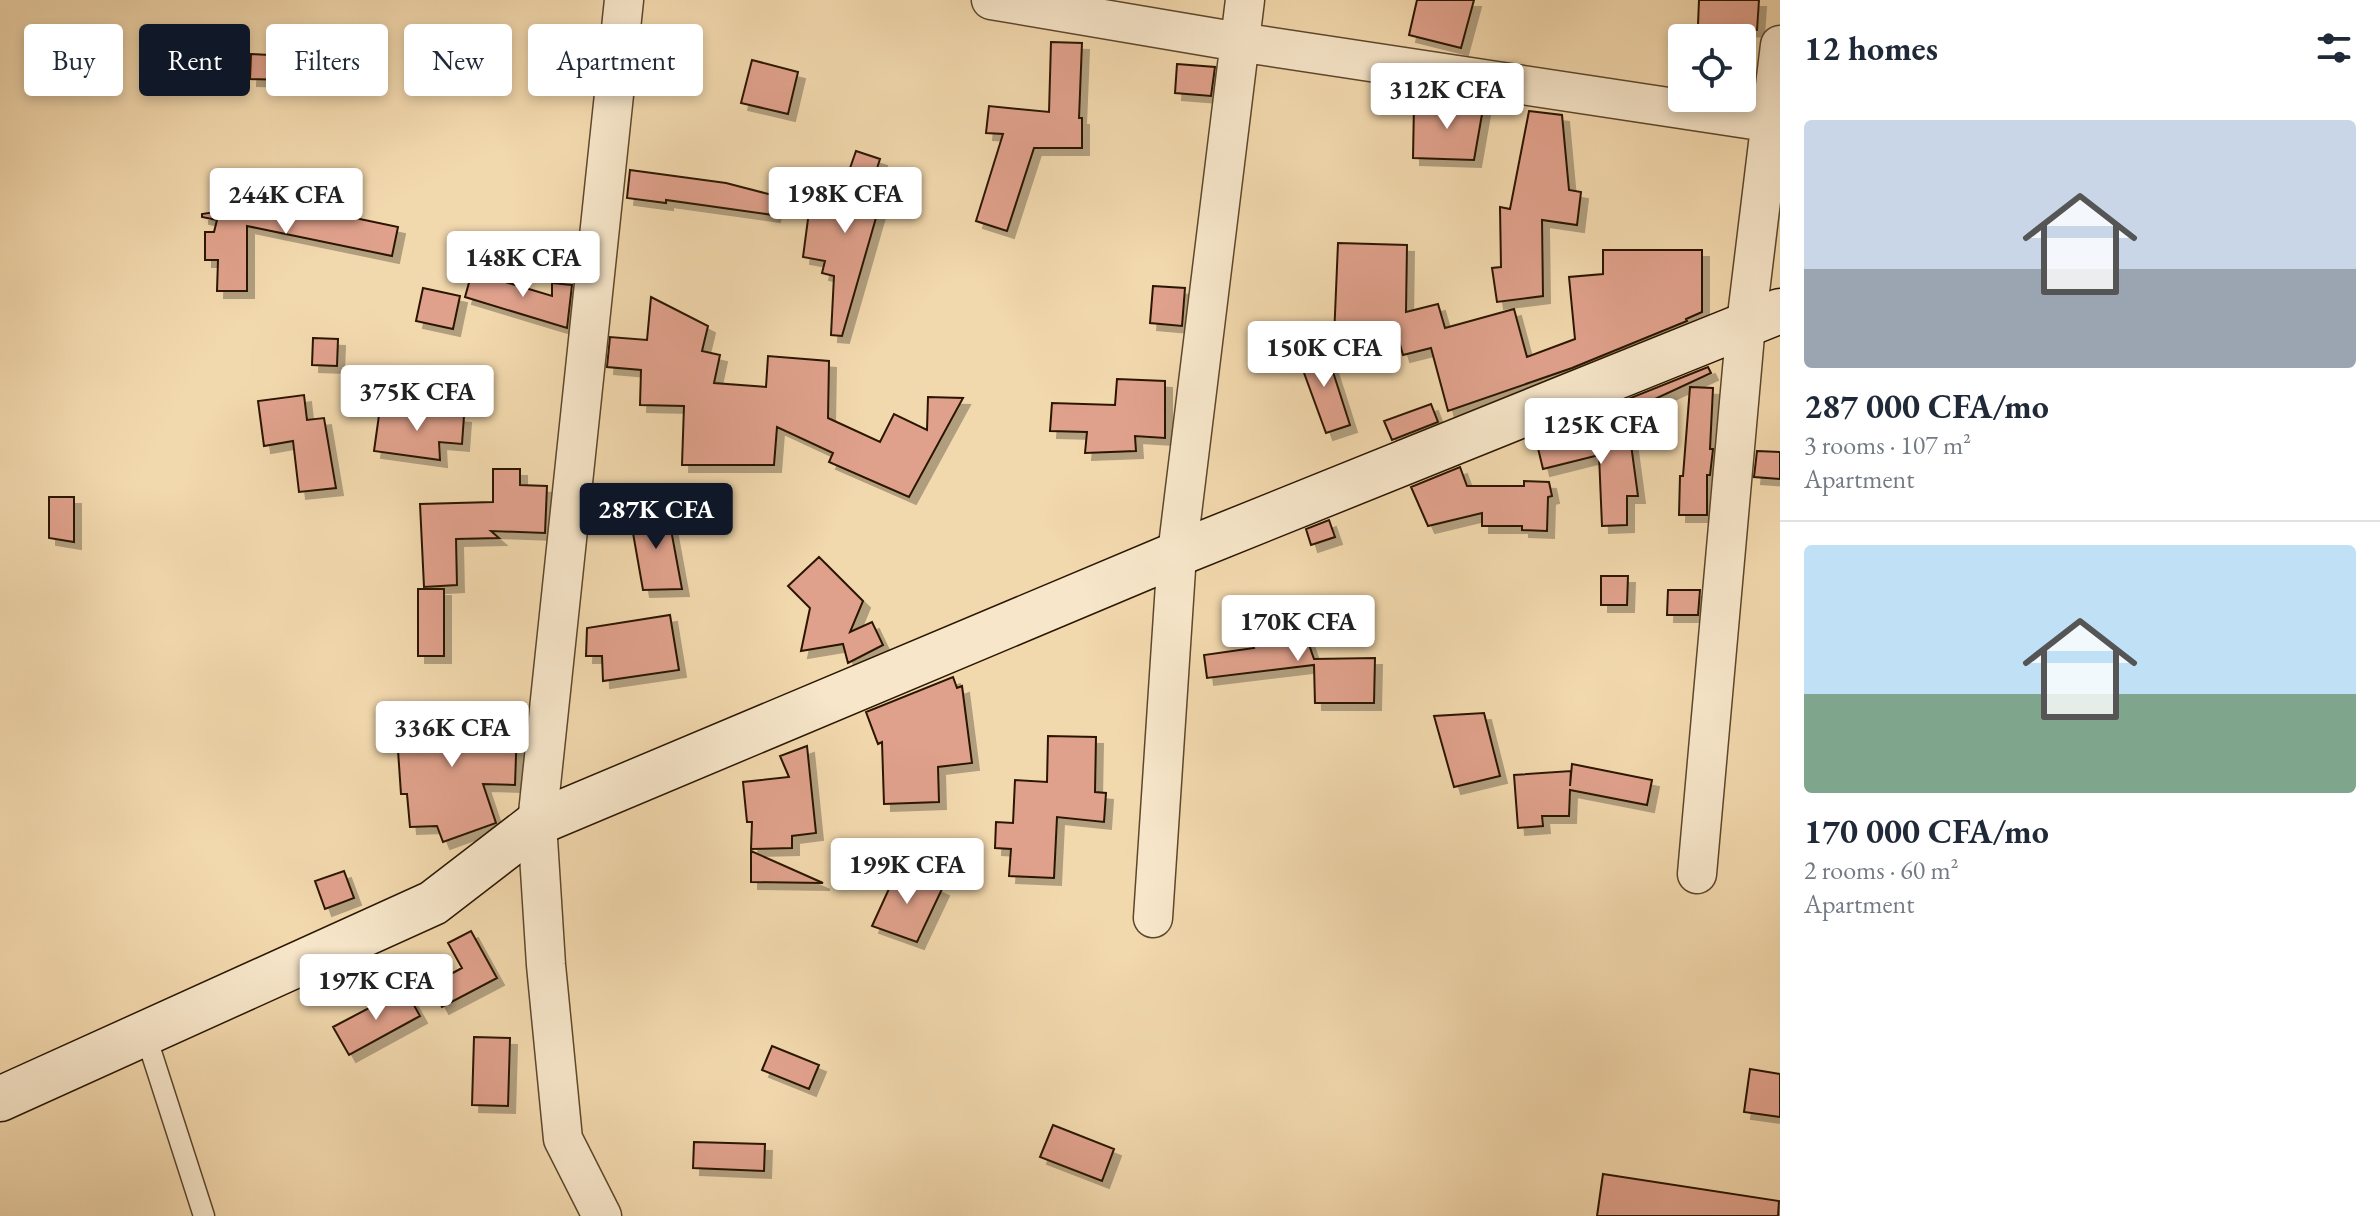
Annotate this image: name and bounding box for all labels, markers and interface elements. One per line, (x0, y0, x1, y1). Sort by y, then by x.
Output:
chip: Buy (24, 24, 123, 96)
chip: Rent (139, 24, 250, 96)
chip: Filters (266, 24, 388, 96)
chip: New (404, 24, 512, 96)
chip: Apartment (528, 24, 703, 96)
map controls (1668, 24, 1756, 112)
button: locate (1668, 24, 1756, 112)
text: 12 homes (1804, 26, 1938, 70)
icon: filters (2312, 26, 2356, 70)
pin: 312K CFA (1364, 63, 1530, 131)
text: 312K CFA (1389, 72, 1505, 106)
pin: 198K CFA (762, 167, 928, 235)
pin: 244K CFA (203, 168, 369, 236)
icon: home (2008, 172, 2152, 316)
text: 198K CFA (787, 176, 903, 210)
text: 244K CFA (228, 177, 344, 211)
pin: 148K CFA (440, 231, 606, 299)
text: 148K CFA (465, 240, 581, 274)
pin: 150K CFA (1241, 321, 1407, 389)
text: 150K CFA (1266, 330, 1382, 364)
pin: 375K CFA (334, 365, 500, 433)
text: 375K CFA (359, 374, 475, 408)
text: 287 000 CFA/mo (1804, 384, 2049, 428)
pin: 125K CFA (1518, 398, 1684, 466)
text: 125K CFA (1543, 407, 1659, 441)
text: 3 rooms · 107 m² (1804, 428, 1971, 462)
text: Apartment (1804, 462, 1914, 496)
pin: 287K CFA (573, 483, 739, 551)
text: 287K CFA (598, 492, 714, 526)
pin: 170K CFA (1215, 595, 1381, 663)
icon: home (2008, 597, 2152, 741)
text: 170K CFA (1240, 604, 1356, 638)
pin: 336K CFA (369, 701, 535, 769)
text: 336K CFA (394, 710, 510, 744)
text: 170 000 CFA/mo (1804, 809, 2049, 853)
pin: 199K CFA (824, 838, 990, 906)
text: 199K CFA (849, 847, 965, 881)
text: 2 rooms · 60 m² (1804, 853, 1959, 887)
text: Apartment (1804, 887, 1914, 921)
pin: 197K CFA (293, 954, 459, 1022)
text: 197K CFA (318, 963, 434, 997)

